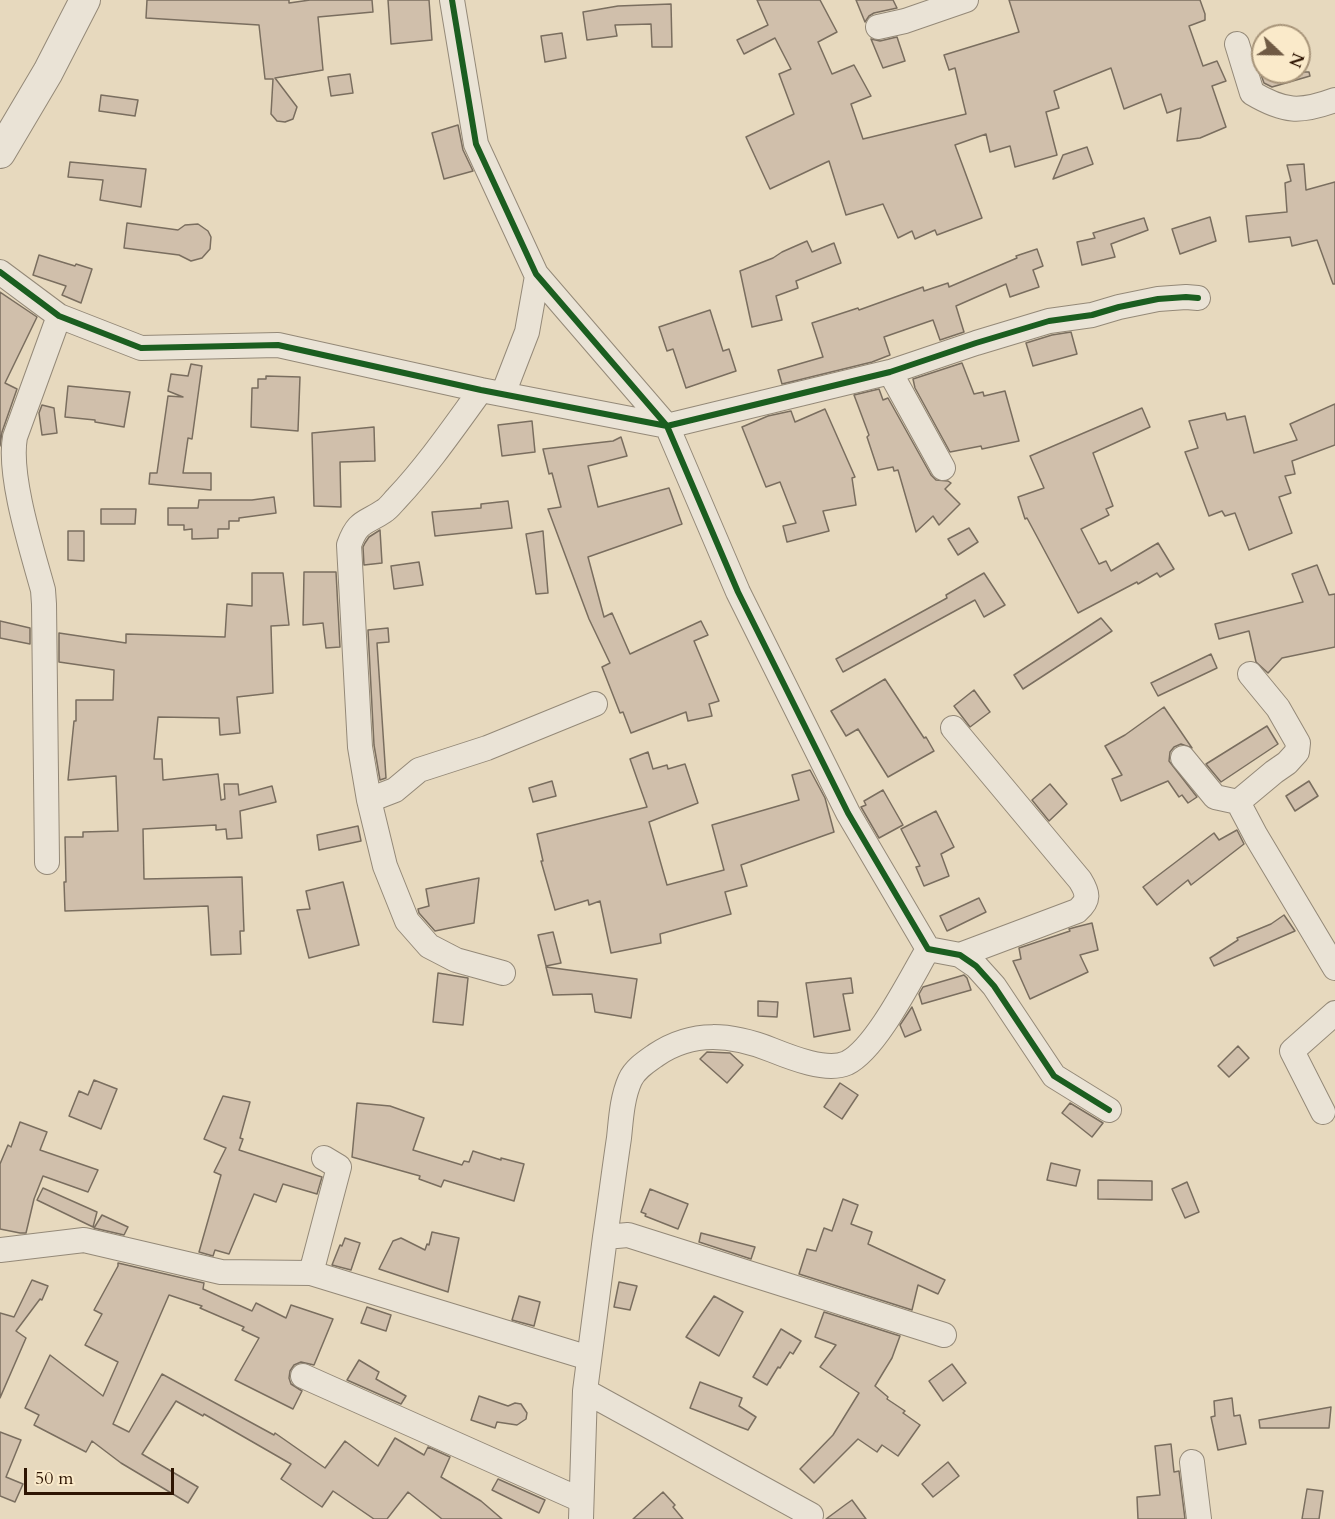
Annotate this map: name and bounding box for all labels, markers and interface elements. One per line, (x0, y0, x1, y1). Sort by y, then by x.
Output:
north arrow (1251, 24, 1311, 84)
text: N (1283, 49, 1309, 71)
scale bar (27, 1456, 177, 1494)
text: 50 m (35, 1466, 74, 1491)

